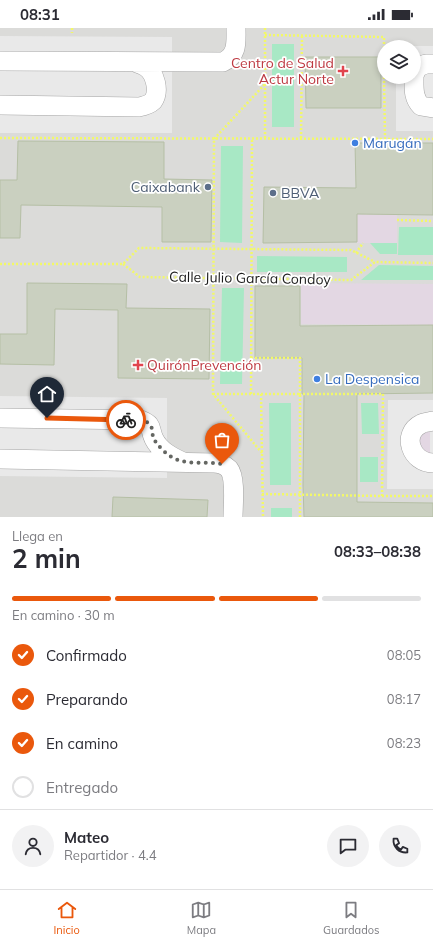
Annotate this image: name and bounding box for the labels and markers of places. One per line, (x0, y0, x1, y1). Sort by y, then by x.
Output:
place label: Centro de Salud Actur Norte (231, 54, 334, 88)
marker: Centro de Salud Actur Norte (337, 65, 349, 77)
place label: Marugán (363, 134, 422, 152)
marker: Marugán (350, 138, 360, 148)
place label: Caixabank (131, 178, 201, 196)
marker: Caixabank (203, 182, 213, 192)
place label: BBVA (281, 184, 320, 202)
marker: BBVA (268, 188, 278, 198)
place label: QuirónPrevención (147, 356, 262, 374)
marker: QuirónPrevención (132, 359, 144, 371)
place label: La Despensica (325, 370, 419, 388)
marker: La Despensica (312, 374, 322, 384)
pin (30, 377, 64, 418)
pin (205, 423, 239, 464)

